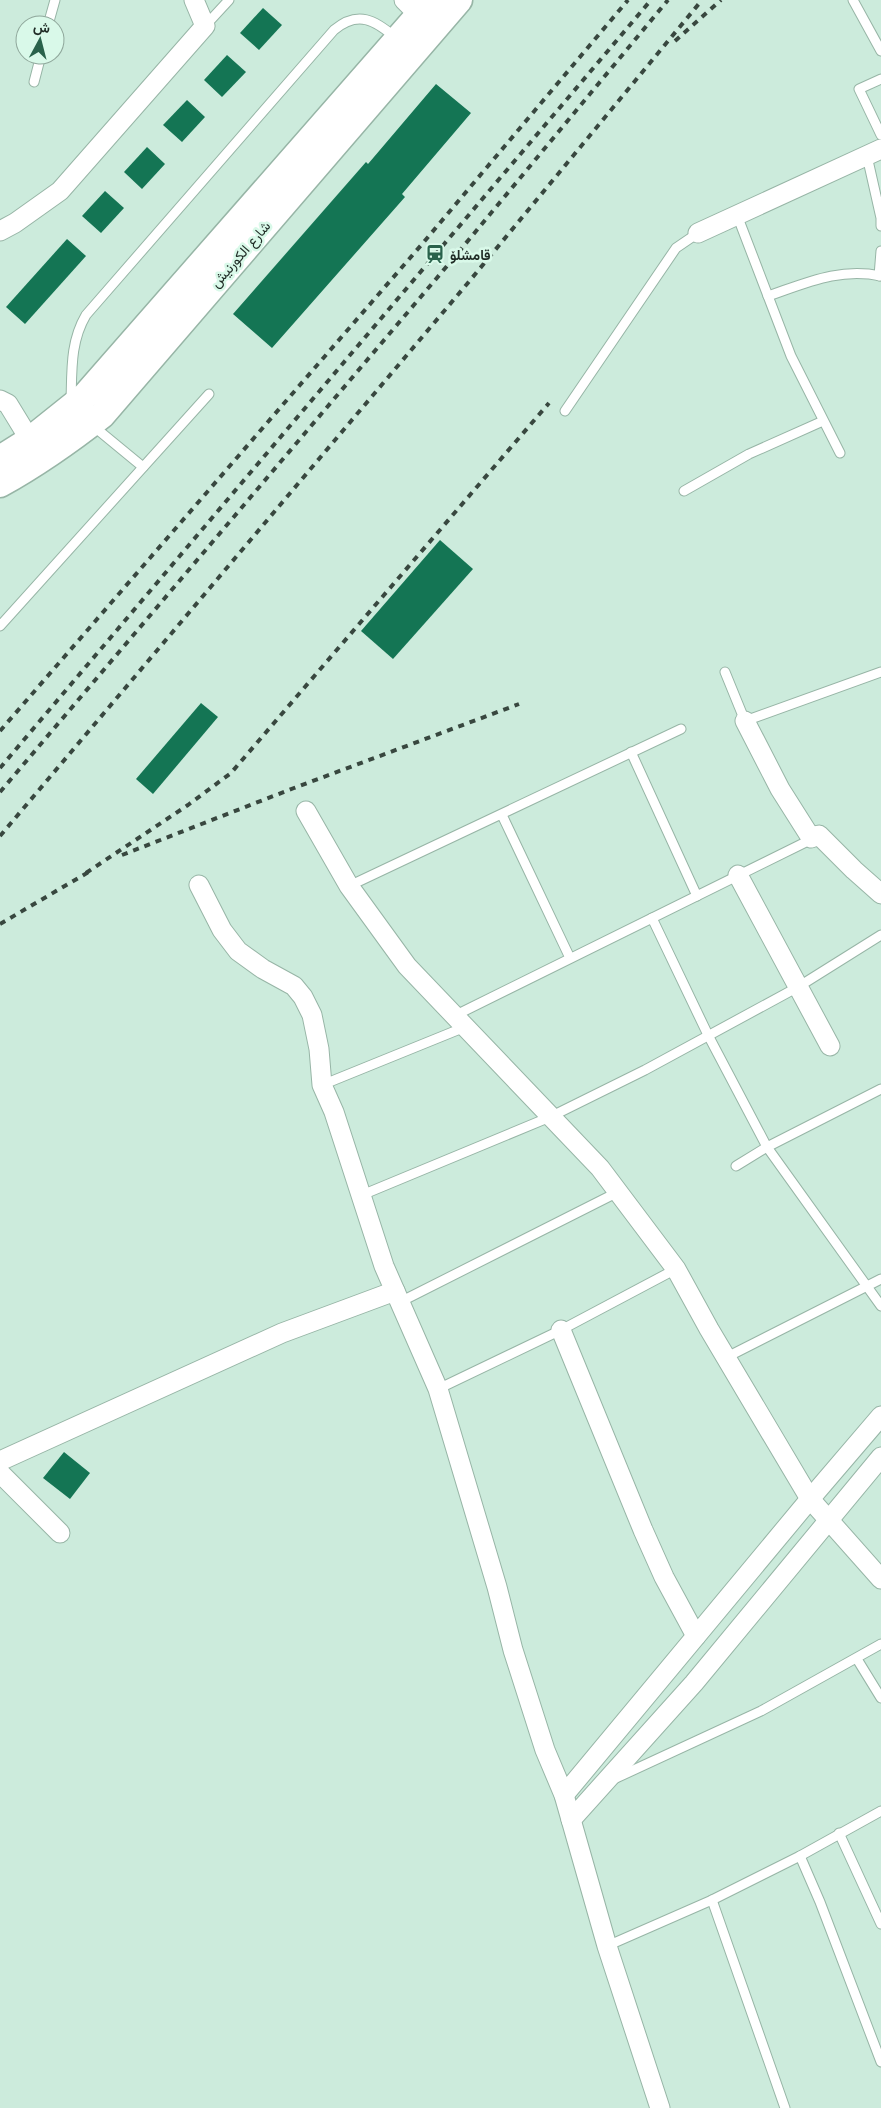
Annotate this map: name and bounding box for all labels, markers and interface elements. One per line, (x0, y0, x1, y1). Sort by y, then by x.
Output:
north arrow (15, 15, 65, 65)
text: ش (32, 16, 51, 37)
street label: شارع الكورنيش (206, 217, 276, 293)
station icon: قامشلۆ (424, 243, 446, 265)
place label: قامشلۆ (450, 245, 491, 264)

